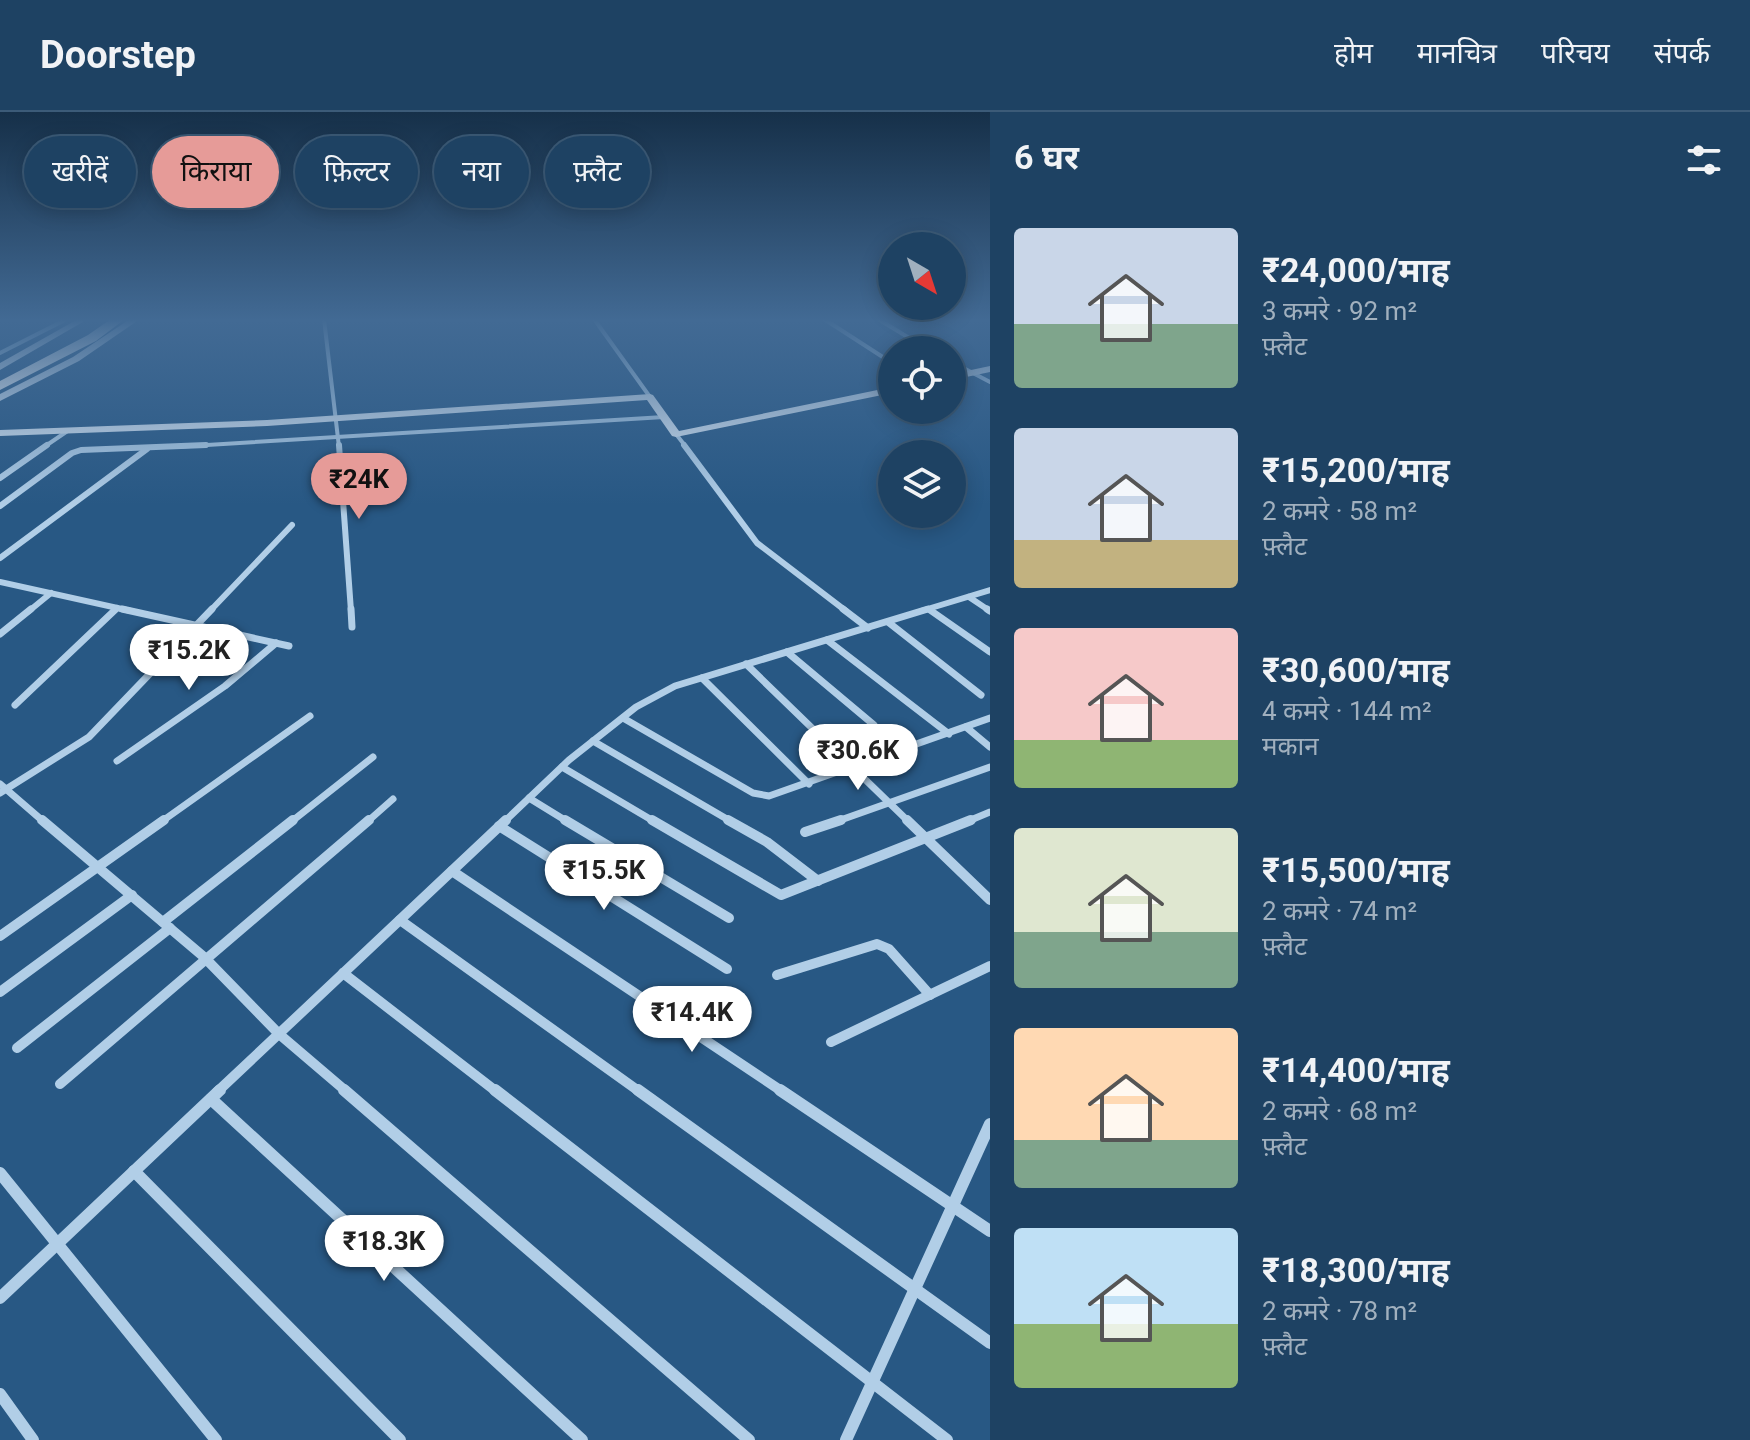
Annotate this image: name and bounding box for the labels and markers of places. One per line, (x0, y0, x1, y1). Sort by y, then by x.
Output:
pin: ₹24K (312, 453, 406, 521)
pin: ₹15.2K (124, 624, 254, 692)
pin: ₹30.6K (793, 724, 923, 792)
pin: ₹15.5K (539, 844, 669, 912)
pin: ₹14.4K (627, 986, 757, 1054)
pin: ₹18.3K (319, 1215, 449, 1283)

